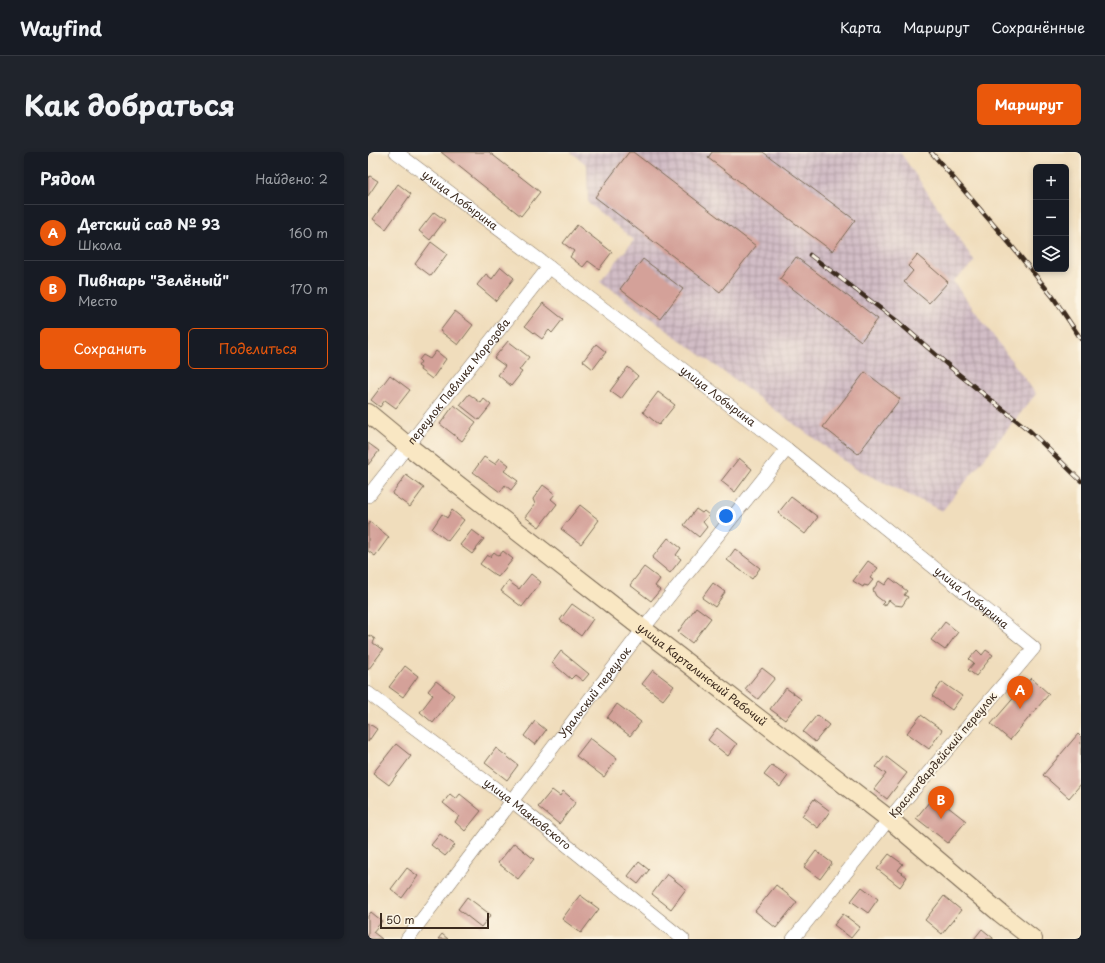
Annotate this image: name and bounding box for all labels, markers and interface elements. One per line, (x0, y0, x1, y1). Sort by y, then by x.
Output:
text: Wayfind (20, 14, 102, 42)
text: Карта (840, 17, 881, 38)
text: Маршрут (903, 17, 969, 38)
text: Сохранённые (991, 17, 1085, 38)
text: Как добраться (24, 83, 235, 126)
button: Маршрут (977, 84, 1081, 125)
map controls (1033, 164, 1069, 272)
button: + (1033, 164, 1069, 200)
text: Рядом (40, 165, 95, 191)
street label: улица Лобырина (419, 165, 502, 234)
text: Найдено: 2 (255, 169, 328, 188)
button: − (1033, 200, 1069, 236)
text: Детский сад № 93 (78, 212, 220, 235)
text: A (48, 223, 58, 242)
text: 160 m (289, 223, 328, 242)
text: Школа (78, 235, 122, 254)
button: layers (1033, 236, 1069, 272)
text: Пивнарь "Зелёный" (78, 268, 229, 291)
text: B (49, 279, 57, 298)
text: 170 m (290, 279, 328, 298)
text: Место (78, 291, 118, 310)
street label: переулок Павлика Морозова (403, 314, 514, 448)
button: Сохранить (40, 328, 180, 369)
button: Поделиться (188, 328, 328, 369)
street label: улица Лобырина (677, 361, 760, 430)
your location (716, 506, 736, 526)
street label: улица Лобырина (931, 562, 1013, 633)
street label: улица Карталинский Рабочий (634, 618, 770, 730)
street label: Уральский переулок (554, 642, 635, 741)
pin: A (1007, 676, 1033, 709)
street label: Красногвардейский переулок (885, 688, 1001, 821)
street label: улица Маяковского (480, 774, 575, 853)
pin: B (928, 786, 954, 819)
scale bar (380, 911, 489, 930)
text: 50 m (386, 911, 415, 928)

